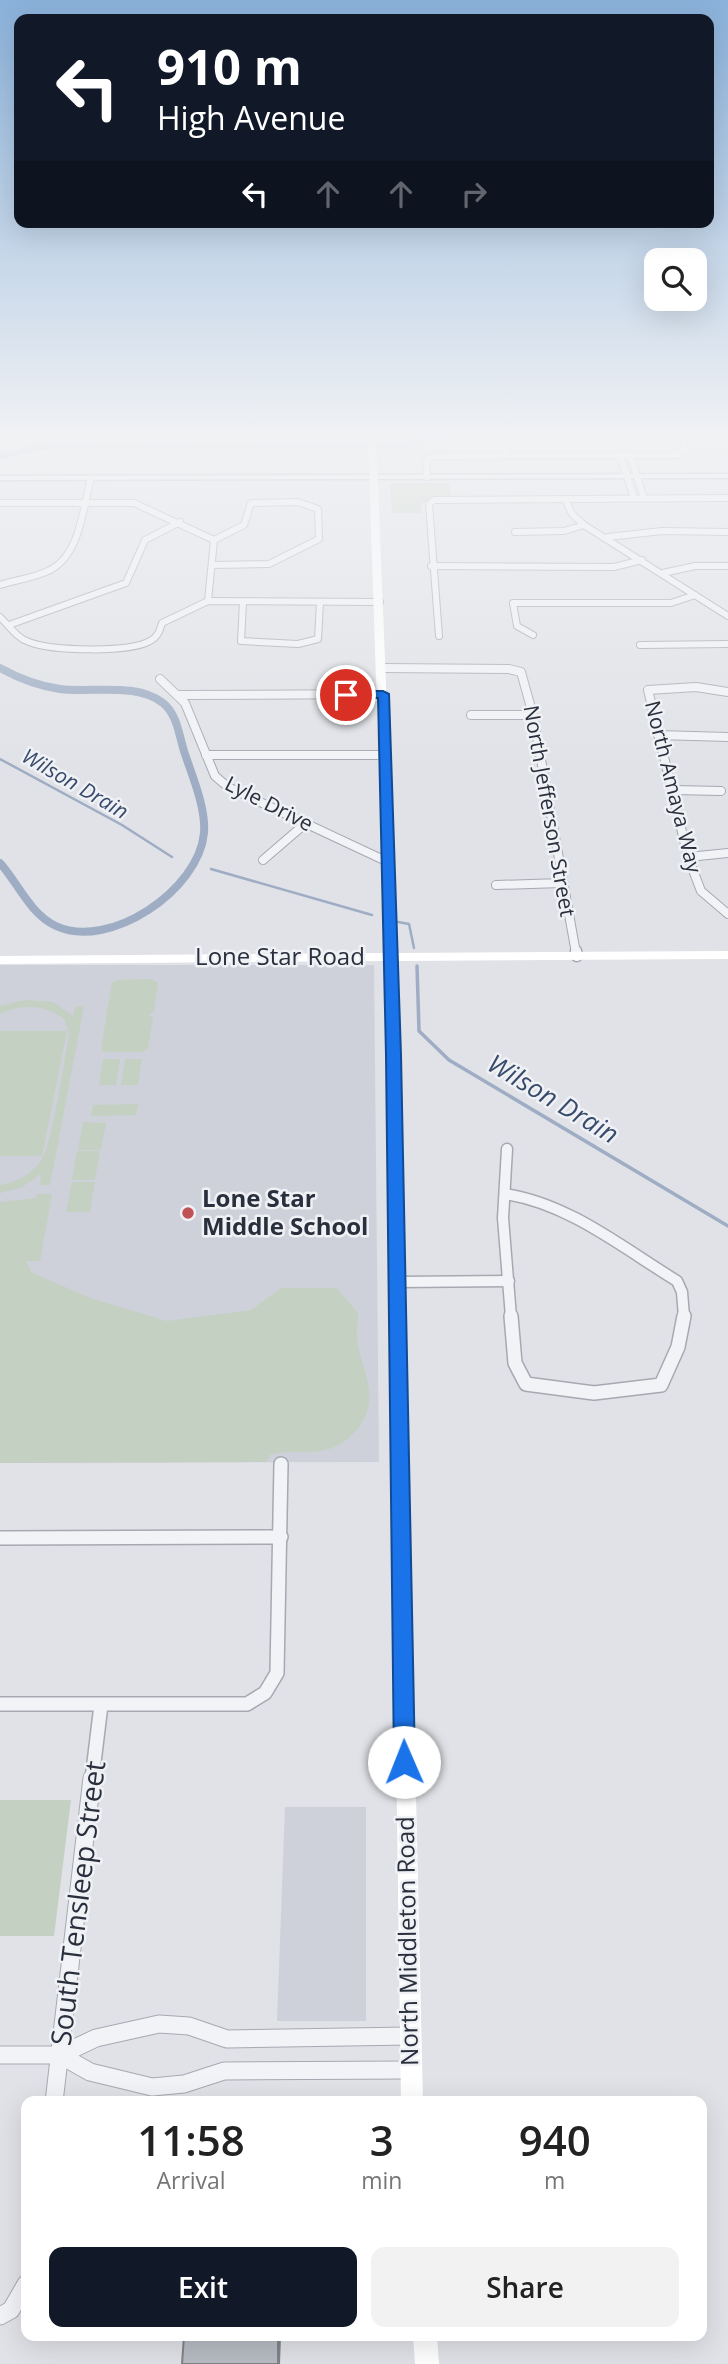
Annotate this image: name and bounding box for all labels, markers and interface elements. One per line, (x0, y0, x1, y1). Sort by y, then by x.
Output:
text: 910 m (157, 33, 302, 99)
icon: left (42, 42, 133, 133)
text: High Avenue (157, 96, 345, 139)
icon: left (236, 175, 274, 213)
icon: ahead (309, 175, 347, 213)
icon: ahead (382, 175, 420, 213)
icon: right (455, 175, 493, 213)
map controls (644, 248, 707, 311)
button: search (644, 248, 707, 311)
pin (316, 665, 376, 725)
icon: arrive (327, 676, 365, 714)
street label: North Amaya Way (639, 698, 709, 876)
street label: North Jefferson Street (518, 703, 582, 919)
water label: Wilson Drain (17, 741, 134, 825)
street label: Lyle Drive (221, 769, 318, 837)
street label: Lone Star Road (195, 939, 365, 972)
water label: Wilson Drain (481, 1045, 626, 1151)
place label: Lone Star Middle School (202, 1181, 368, 1242)
marker: Lone Star Middle School (180, 1205, 196, 1221)
position arrow (367, 1725, 441, 1799)
street label: South Tensleep Street (41, 1758, 113, 2047)
street label: North Middleton Road (388, 1816, 425, 2066)
text: 11:58 (137, 2111, 245, 2168)
text: 3 (370, 2111, 394, 2168)
text: 940 (519, 2111, 591, 2168)
text: Arrival (156, 2164, 226, 2196)
text: min (361, 2164, 402, 2196)
text: m (544, 2164, 565, 2196)
button: Exit (49, 2247, 357, 2327)
button: Share (371, 2247, 679, 2327)

